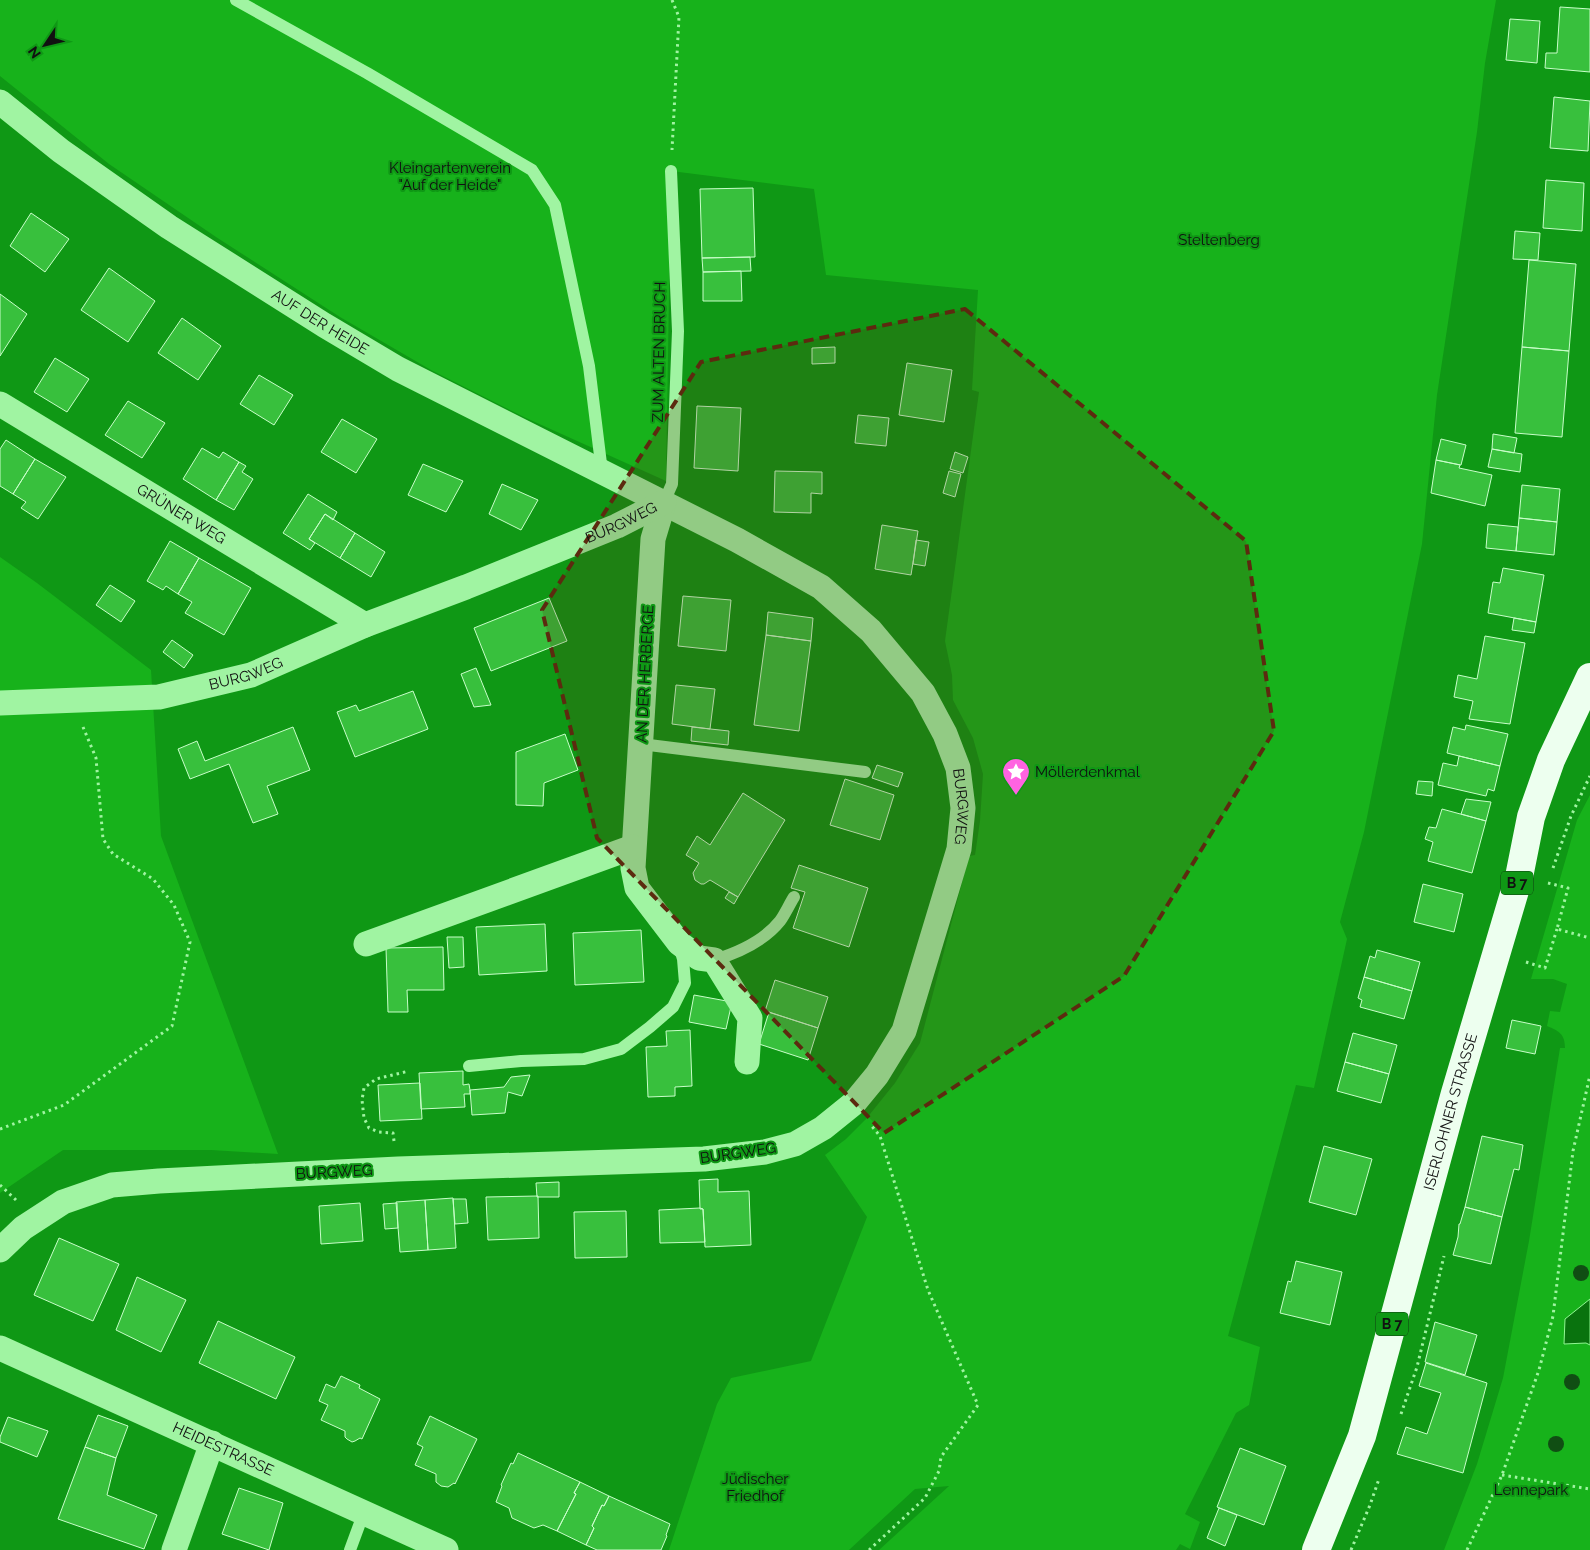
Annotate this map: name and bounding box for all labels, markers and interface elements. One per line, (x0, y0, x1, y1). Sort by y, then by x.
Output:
north arrow (20, 20, 70, 70)
text: N (25, 43, 44, 61)
park label: Kleingartenverein "Auf der Heide" (389, 159, 511, 194)
park label: Steltenberg (1178, 231, 1260, 249)
street label: ZUM ALTEN BRUCH (649, 282, 669, 422)
street label: AUF DER HEIDE (268, 285, 372, 359)
street label: GRÜNER WEG (133, 480, 229, 548)
street label: BURGWEG (583, 498, 660, 547)
street label: AN DER HERBERGE (632, 605, 658, 743)
street label: BURGWEG (207, 653, 286, 694)
place icon: Möllerdenkmal (1001, 757, 1031, 796)
place label: Möllerdenkmal (1035, 763, 1141, 781)
street label: BURGWEG (949, 767, 972, 846)
road number: B 7 (1501, 871, 1533, 894)
street label: ISERLOHNER STRASSE (1420, 1031, 1481, 1192)
street label: BURGWEG (699, 1139, 777, 1167)
street label: BURGWEG (295, 1161, 373, 1183)
road number: B 7 (1376, 1312, 1408, 1336)
street label: HEIDESTRASSE (170, 1418, 277, 1480)
park label: Jüdischer Friedhof (722, 1470, 789, 1505)
park label: Lennepark (1494, 1481, 1568, 1499)

